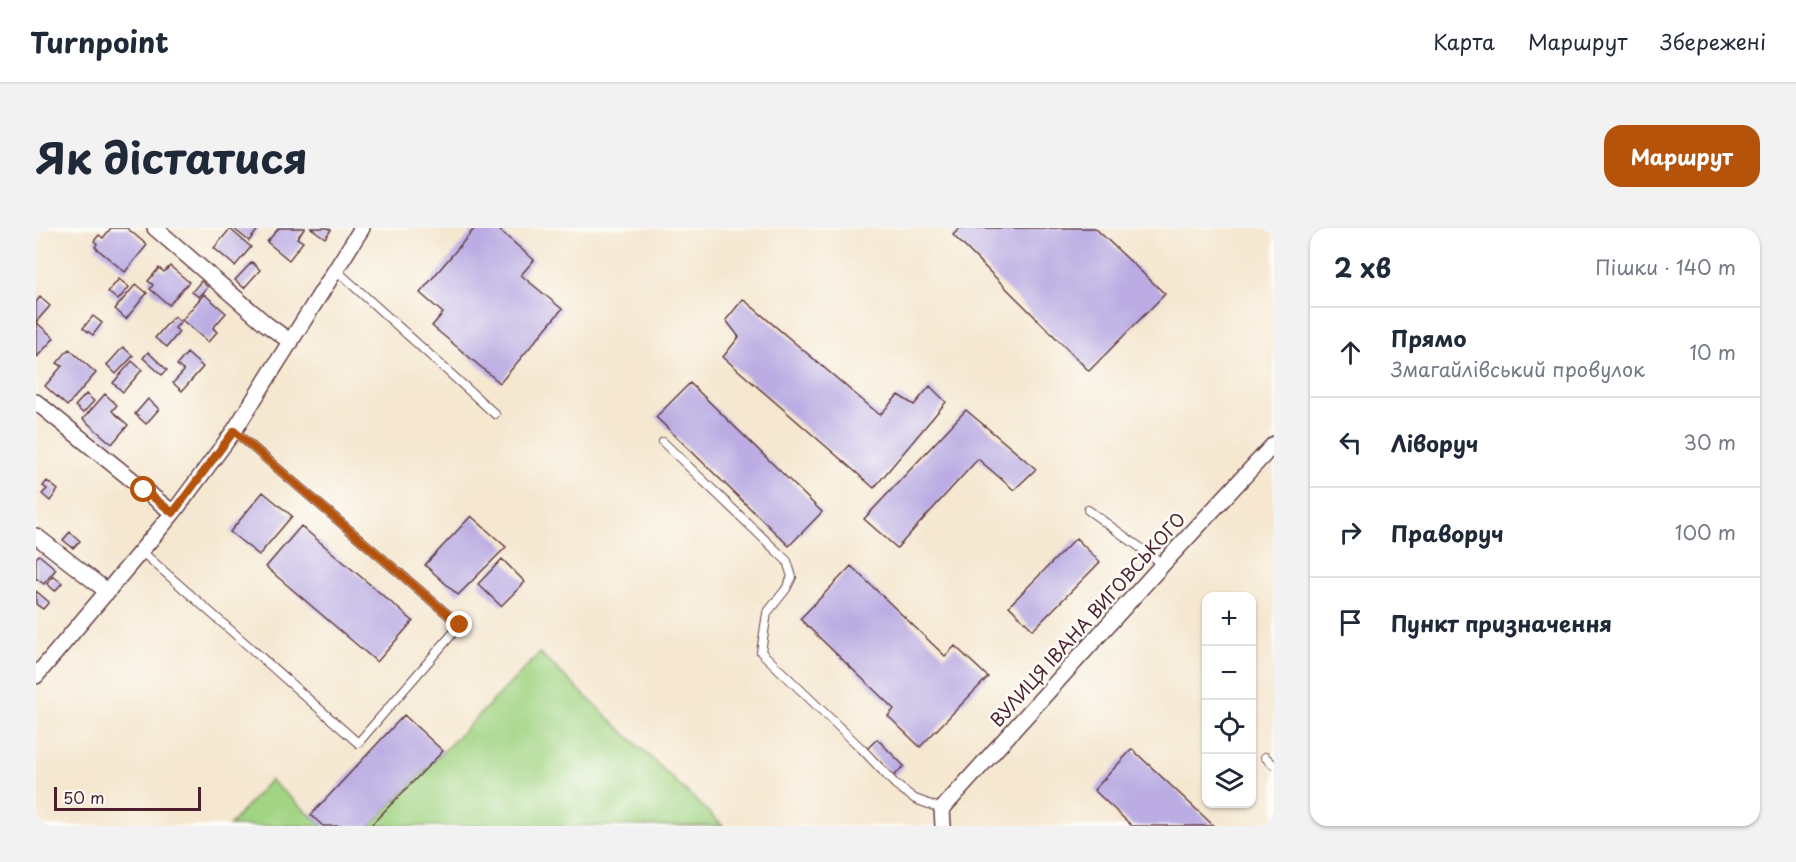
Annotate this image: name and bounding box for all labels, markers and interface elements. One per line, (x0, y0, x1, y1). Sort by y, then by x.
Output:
text: Turnpoint (30, 20, 169, 63)
text: Карта (1433, 25, 1495, 57)
text: Маршрут (1528, 25, 1627, 57)
text: Збережені (1660, 25, 1766, 57)
text: Як дістатися (36, 125, 308, 188)
button: Маршрут (1604, 125, 1760, 187)
text: 2 хв (1334, 248, 1391, 287)
text: Пішки · 140 m (1595, 252, 1736, 282)
text: Прямо (1391, 321, 1466, 354)
icon: ahead (1334, 336, 1367, 369)
text: 10 m (1689, 337, 1736, 367)
text: Змагайлівський провулок (1391, 354, 1645, 384)
icon: left (1334, 426, 1367, 459)
text: Ліворуч (1391, 426, 1478, 459)
text: 30 m (1683, 427, 1736, 457)
route start (130, 476, 156, 502)
street label: ВУЛИЦЯ ІВАНА ВИГОВСЬКОГО (983, 506, 1191, 732)
icon: right (1334, 516, 1367, 549)
text: Праворуч (1391, 516, 1504, 549)
text: 100 m (1675, 517, 1736, 547)
map controls (1202, 592, 1256, 808)
button: + (1202, 592, 1256, 646)
icon: arrive (1334, 606, 1367, 639)
text: Пункт призначення (1391, 606, 1612, 639)
route end (446, 611, 472, 637)
button: − (1202, 646, 1256, 700)
button: locate (1202, 700, 1256, 754)
button: layers (1202, 754, 1256, 808)
scale bar (54, 784, 201, 812)
text: 50 m (63, 785, 104, 809)

